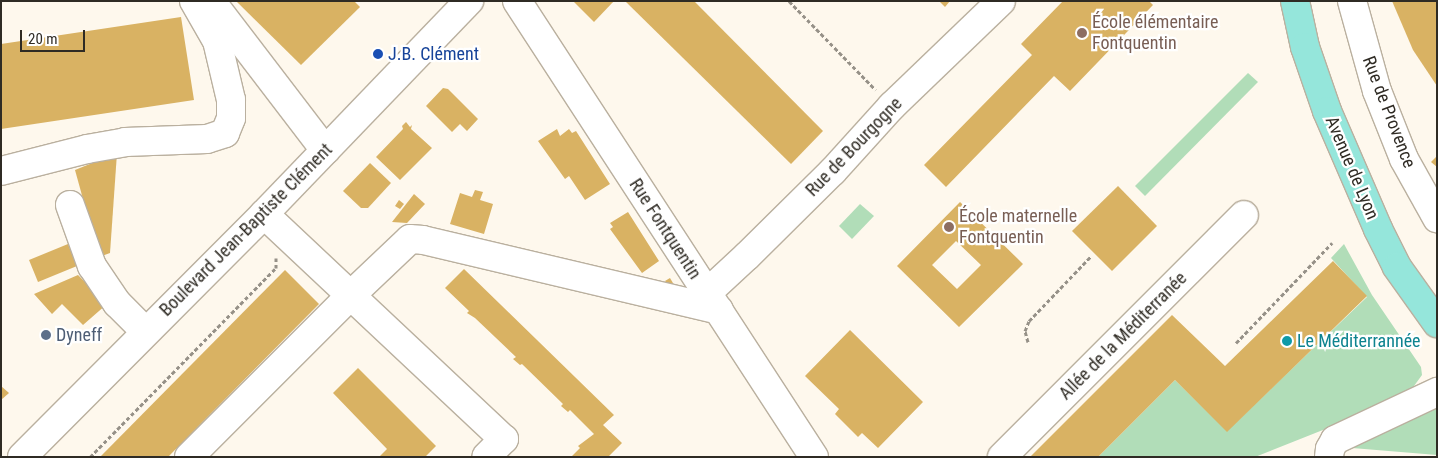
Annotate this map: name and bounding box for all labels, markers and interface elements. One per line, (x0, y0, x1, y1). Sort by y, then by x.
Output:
place label: École élémentaire Fontquentin (1092, 12, 1218, 54)
scale bar (22, 20, 88, 52)
marker: École élémentaire Fontquentin (1076, 27, 1088, 39)
text: 20 m (28, 30, 58, 48)
place label: J.B. Clément (388, 43, 479, 65)
marker: J.B. Clément (372, 48, 384, 60)
street label: Rue de Provence (1358, 53, 1420, 171)
street label: Rue de Bourgogne (801, 93, 907, 201)
street label: Avenue de Lyon (1321, 113, 1383, 223)
street label: Boulevard Jean-Baptiste Clément (155, 139, 337, 321)
street label: Rue Fontquentin (625, 175, 705, 283)
place label: École maternelle Fontquentin (959, 206, 1077, 248)
marker: École maternelle Fontquentin (943, 221, 955, 233)
street label: Allée de la Méditerranée (1055, 268, 1191, 404)
place label: Dyneff (56, 324, 102, 346)
marker: Dyneff (40, 329, 52, 341)
place label: Le Méditerrannée (1297, 330, 1421, 352)
marker: Le Méditerrannée (1281, 335, 1293, 347)

